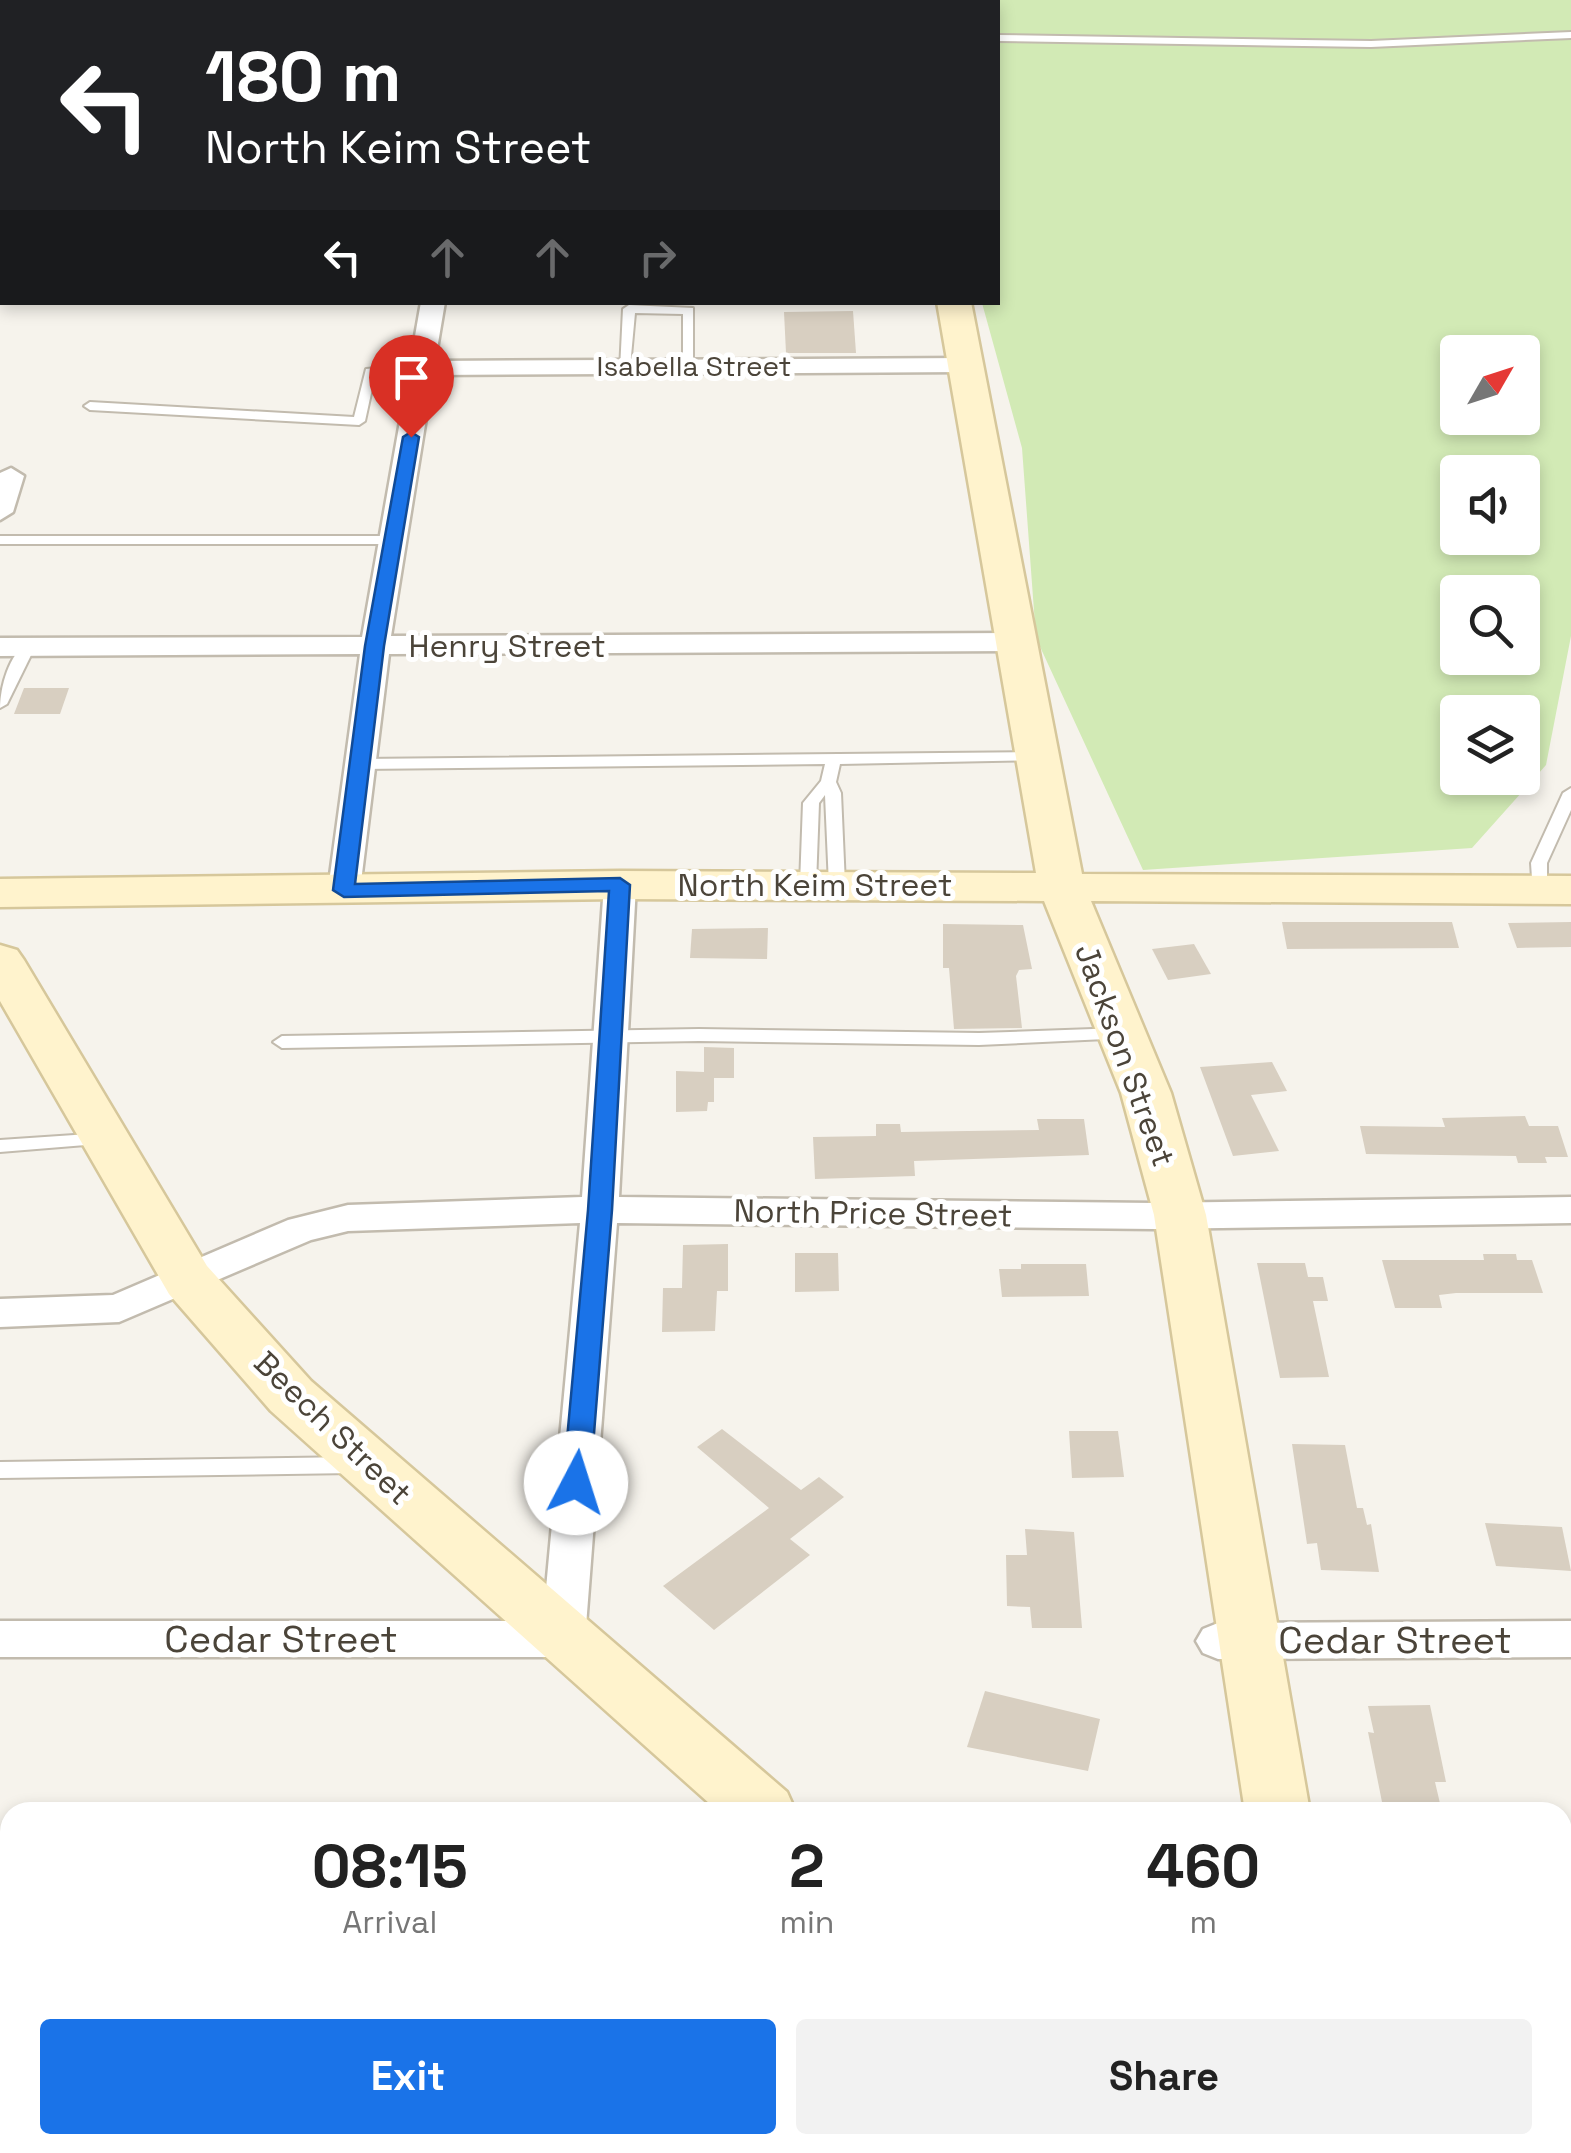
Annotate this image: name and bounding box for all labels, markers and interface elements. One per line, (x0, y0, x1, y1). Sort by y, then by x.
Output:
text: 180 m (205, 32, 402, 121)
icon: left (40, 40, 170, 170)
text: North Keim Street (205, 119, 591, 176)
icon: left (315, 230, 370, 285)
icon: ahead (420, 230, 475, 285)
icon: ahead (525, 230, 580, 285)
icon: right (630, 230, 685, 285)
pin (369, 335, 454, 438)
north arrow (1440, 335, 1540, 435)
map controls (1440, 335, 1540, 795)
street label: Isabella Street (597, 348, 791, 384)
icon: arrive (384, 350, 439, 405)
button: sound (1440, 455, 1540, 555)
button: search (1440, 575, 1540, 675)
street label: Henry Street (408, 626, 606, 666)
button: layers (1440, 695, 1540, 795)
street label: North Keim Street (678, 865, 952, 905)
street label: Jackson Street (1066, 938, 1184, 1172)
street label: North Price Street (733, 1191, 1013, 1235)
street label: Beech Street (246, 1343, 420, 1513)
position arrow (524, 1431, 628, 1535)
street label: Cedar Street (164, 1615, 398, 1663)
street label: Cedar Street (1278, 1616, 1512, 1664)
text: 08:15 (312, 1828, 468, 1905)
text: 2 (789, 1828, 825, 1905)
text: 460 (1146, 1828, 1260, 1905)
text: Arrival (342, 1902, 437, 1942)
text: min (779, 1902, 834, 1942)
text: m (1189, 1902, 1217, 1942)
button: Exit (40, 2019, 776, 2134)
button: Share (796, 2019, 1532, 2134)

